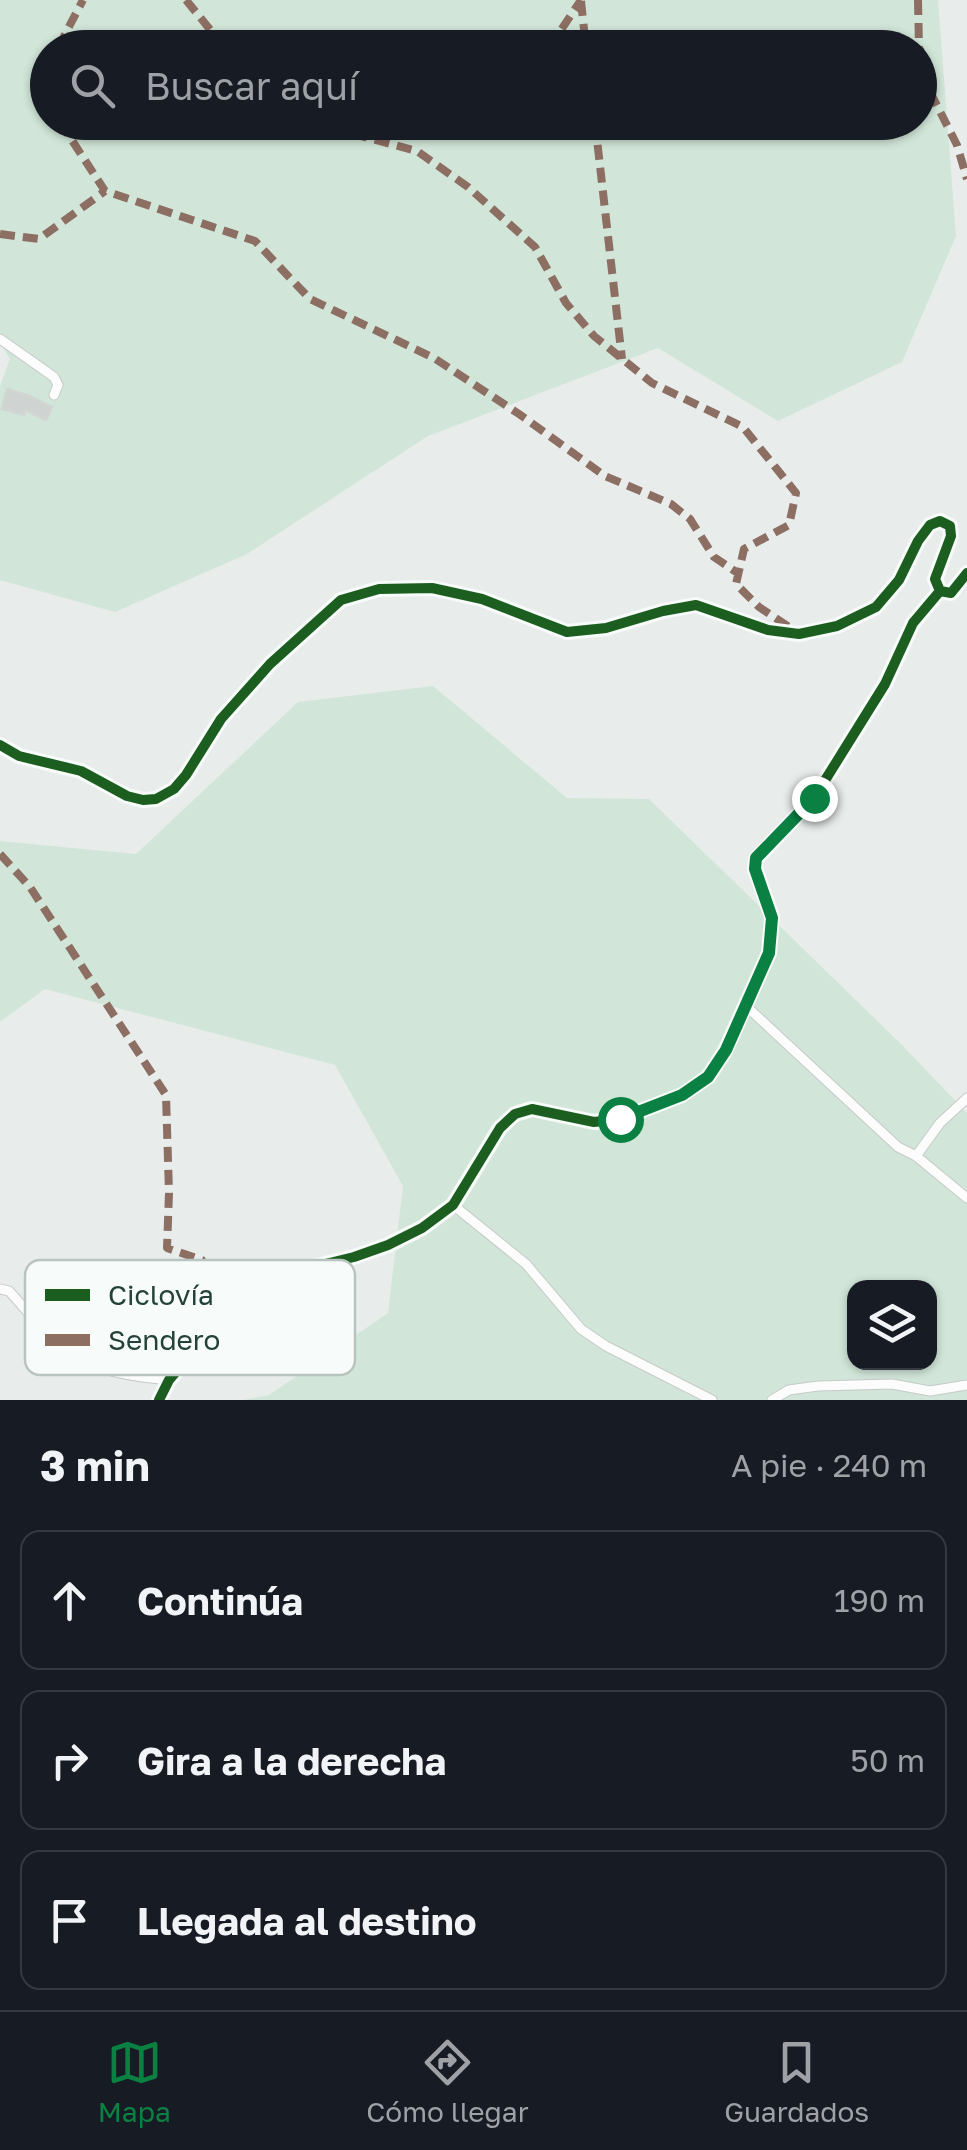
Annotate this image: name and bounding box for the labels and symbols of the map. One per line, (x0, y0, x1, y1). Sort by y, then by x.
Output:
route end (792, 776, 838, 822)
route start (598, 1097, 644, 1143)
legend (25, 1260, 355, 1375)
text: Ciclovía (108, 1278, 214, 1311)
text: Sendero (108, 1323, 220, 1356)

